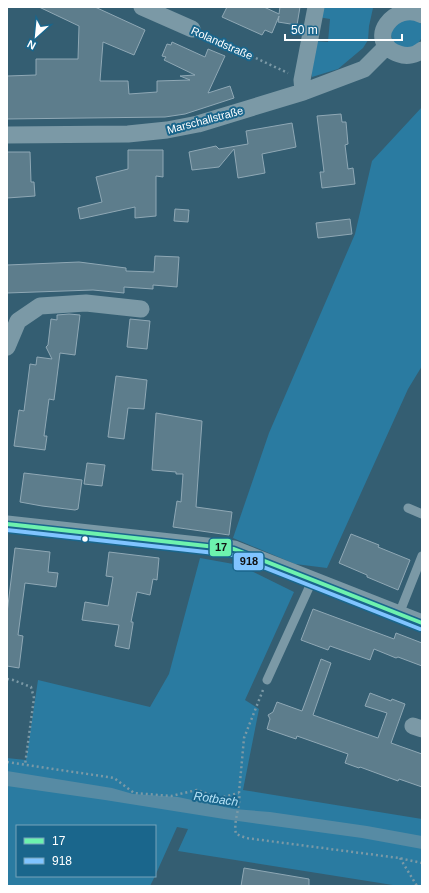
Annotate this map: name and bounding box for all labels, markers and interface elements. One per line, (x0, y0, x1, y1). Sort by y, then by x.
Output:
north arrow (16, 16, 56, 56)
scale bar (285, 16, 402, 42)
text: 50 m (291, 23, 318, 37)
street label: Rolandstraße (189, 24, 255, 62)
text: N (25, 38, 38, 52)
street label: Marschallstraße (166, 104, 244, 136)
unlabelled marker (80, 534, 90, 544)
line badge: 17 (209, 538, 232, 557)
text: 17 (215, 541, 227, 553)
line badge: 918 (233, 552, 264, 571)
text: 918 (240, 555, 258, 567)
water label: Rotbach (193, 789, 239, 809)
legend (16, 825, 156, 877)
text: 17 (52, 834, 66, 848)
text: 918 (52, 854, 72, 868)

